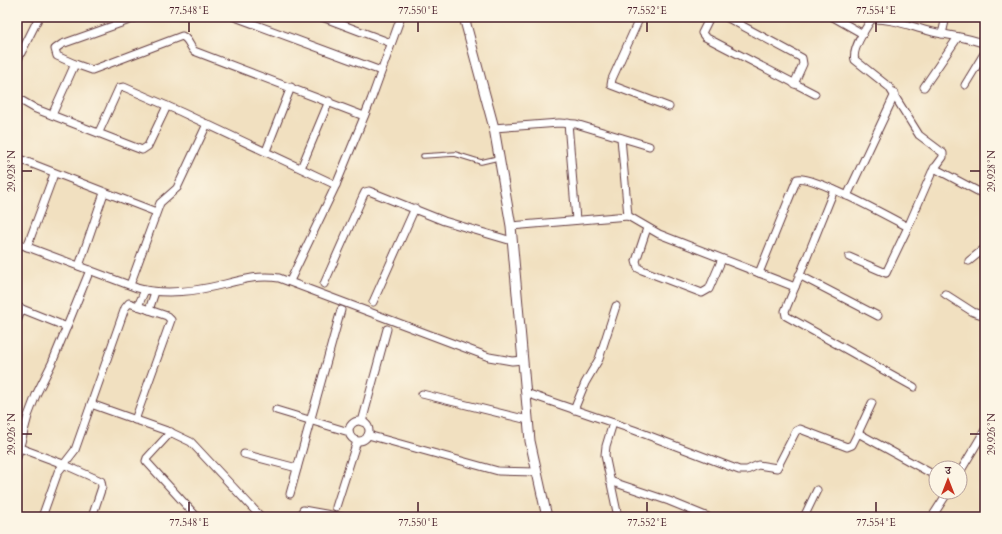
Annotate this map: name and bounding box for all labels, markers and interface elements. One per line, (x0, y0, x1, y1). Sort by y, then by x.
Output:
text: 77.548°E (169, 4, 209, 18)
text: 77.550°E (398, 4, 438, 18)
text: 77.552°E (627, 4, 667, 18)
text: 77.554°E (856, 4, 896, 18)
text: 29.928°N (5, 150, 19, 192)
text: 29.928°N (985, 150, 999, 192)
text: 29.926°N (5, 413, 19, 455)
text: 29.926°N (985, 413, 999, 455)
north arrow (928, 460, 968, 500)
text: उ (944, 463, 952, 478)
text: 77.548°E (169, 516, 209, 530)
text: 77.550°E (398, 516, 438, 530)
text: 77.552°E (627, 516, 667, 530)
text: 77.554°E (856, 516, 896, 530)

